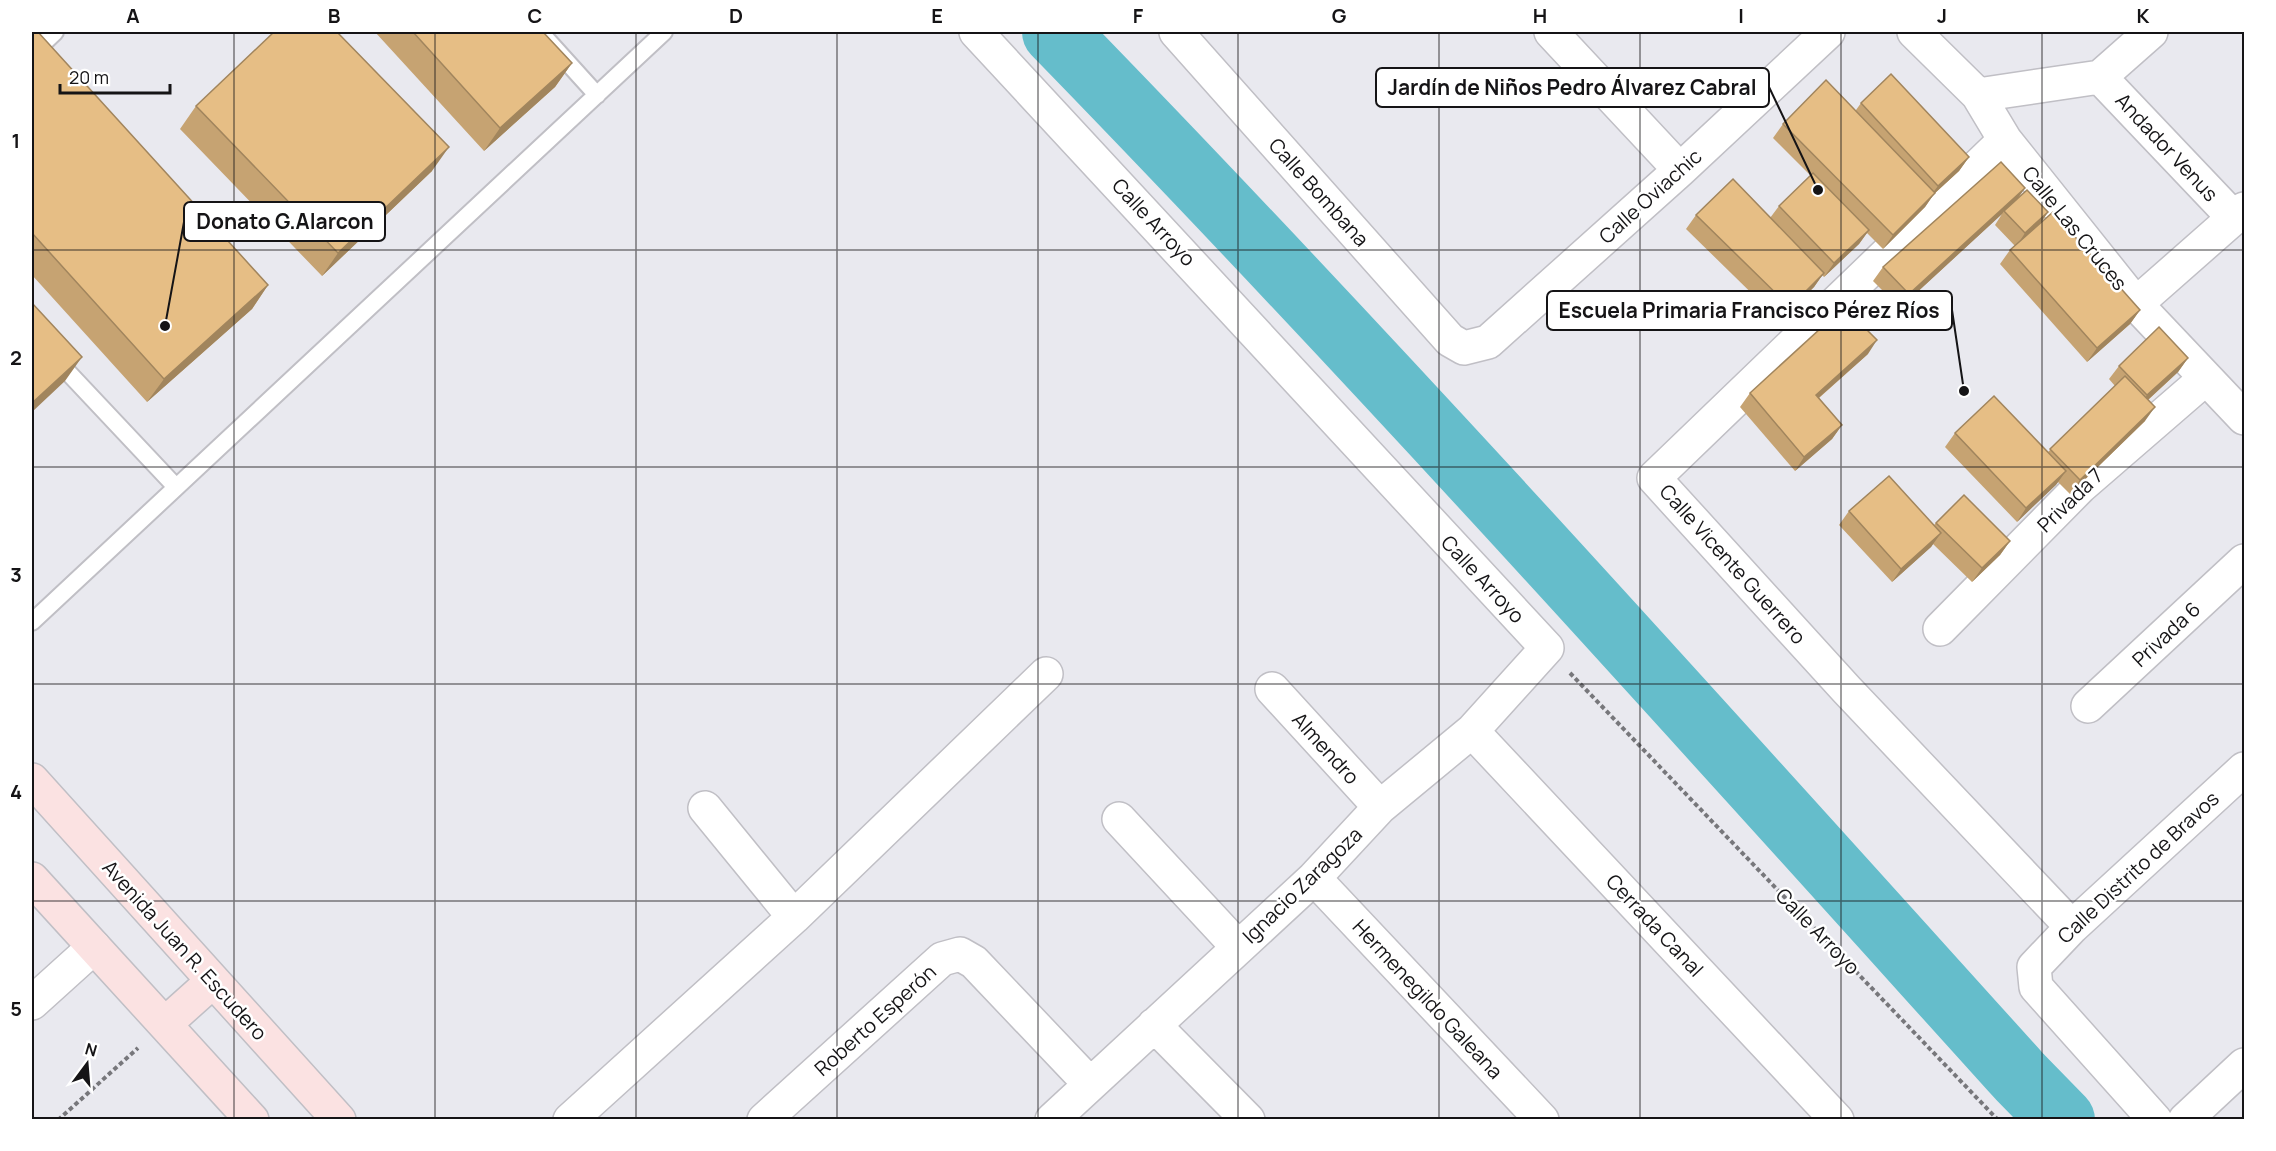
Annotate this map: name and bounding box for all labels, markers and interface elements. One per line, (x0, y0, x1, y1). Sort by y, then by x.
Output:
text: A (126, 2, 140, 29)
text: B (328, 2, 341, 29)
text: C (528, 2, 542, 29)
text: D (729, 2, 743, 29)
text: E (931, 2, 943, 29)
text: F (1133, 2, 1144, 29)
text: G (1332, 2, 1347, 29)
text: H (1533, 2, 1547, 29)
text: I (1738, 2, 1744, 29)
text: J (1937, 2, 1947, 29)
text: K (2137, 2, 2150, 29)
scale bar (60, 57, 170, 95)
text: 20 m (69, 65, 109, 89)
callout: Jardín de Niños Pedro Álvarez Cabral (1376, 68, 1769, 107)
text: Jardín de Niños Pedro Álvarez Cabral (1387, 73, 1757, 101)
street label: Andador Venus (2110, 87, 2224, 207)
text: 1 (12, 127, 20, 154)
street label: Calle Bombana (1263, 132, 1375, 252)
street label: Calle Oviachic (1593, 143, 1707, 249)
street label: Calle Las Cruces (2016, 160, 2134, 296)
street label: Calle Arroyo (1106, 172, 1202, 272)
callout: Donato G.Alarcon (184, 202, 385, 241)
text: Donato G.Alarcon (196, 207, 374, 235)
callout: Escuela Primaria Francisco Pérez Ríos (1547, 291, 1952, 330)
text: Escuela Primaria Francisco Pérez Ríos (1558, 296, 1940, 324)
text: 2 (10, 344, 22, 371)
street label: Privada 7 (2031, 462, 2109, 538)
street label: Calle Vicente Guerrero (1654, 478, 1812, 650)
street label: Calle Arroyo (1435, 529, 1531, 629)
text: 3 (10, 561, 22, 588)
street label: Privada 6 (2126, 595, 2206, 673)
street label: Almendro (1286, 706, 1366, 790)
text: 4 (10, 778, 22, 805)
street label: Calle Distrito de Bravos (2051, 785, 2225, 949)
street label: Ignacio Zaragoza (1236, 821, 1368, 949)
street label: Avenida Juan R. Escudero (97, 854, 273, 1046)
street label: Cerrada Canal (1600, 868, 1710, 982)
street label: Calle Arroyo (1770, 882, 1866, 980)
street label: Hermenegildo Galeana (1347, 913, 1509, 1085)
street label: Roberto Esperón (808, 958, 942, 1082)
text: 5 (10, 995, 22, 1022)
north arrow (57, 1034, 117, 1094)
text: N (83, 1037, 100, 1062)

